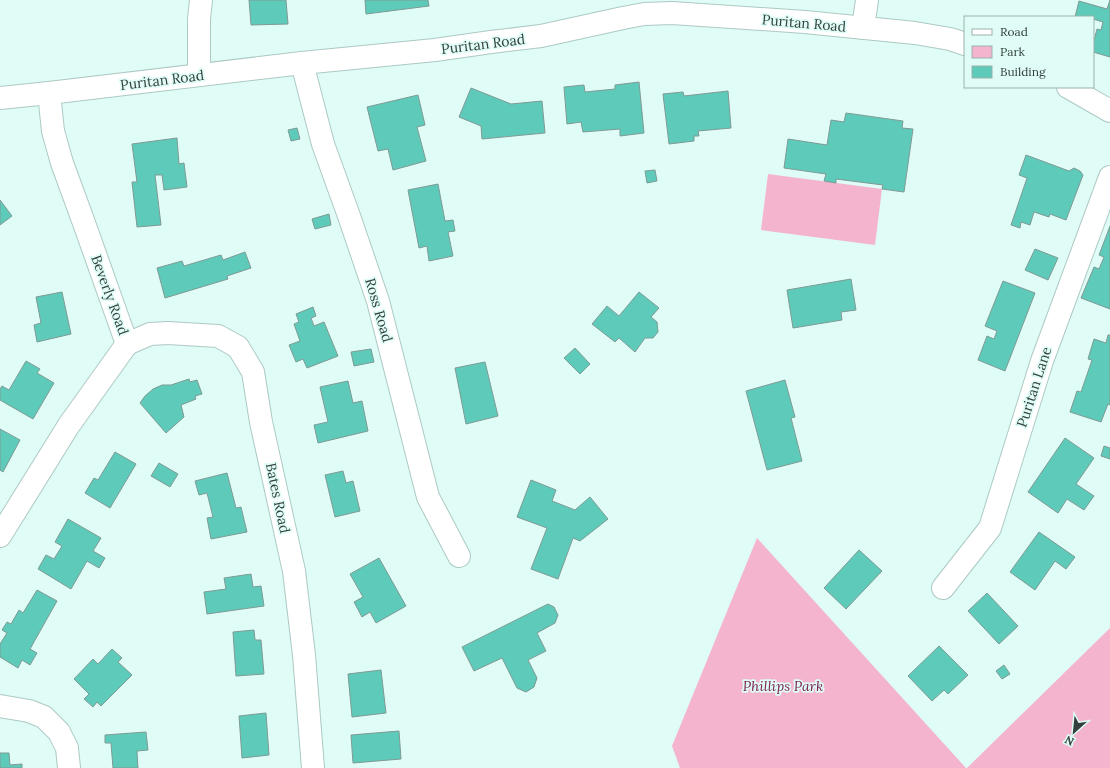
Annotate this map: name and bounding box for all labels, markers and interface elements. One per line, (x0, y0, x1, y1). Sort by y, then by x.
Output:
street label: Puritan Road (761, 10, 847, 36)
legend (964, 16, 1094, 88)
text: Road (1000, 24, 1028, 39)
street label: Puritan Road (440, 30, 526, 58)
text: Park (1000, 44, 1026, 59)
text: Building (1000, 64, 1046, 79)
street label: Puritan Road (119, 66, 205, 94)
street label: Beverly Road (87, 252, 133, 338)
street label: Ross Road (361, 276, 397, 344)
street label: Puritan Lane (1013, 344, 1056, 430)
street label: Bates Road (262, 461, 294, 535)
park label: Phillips Park (743, 677, 823, 695)
north arrow (1054, 712, 1094, 752)
text: N (1062, 733, 1076, 749)

